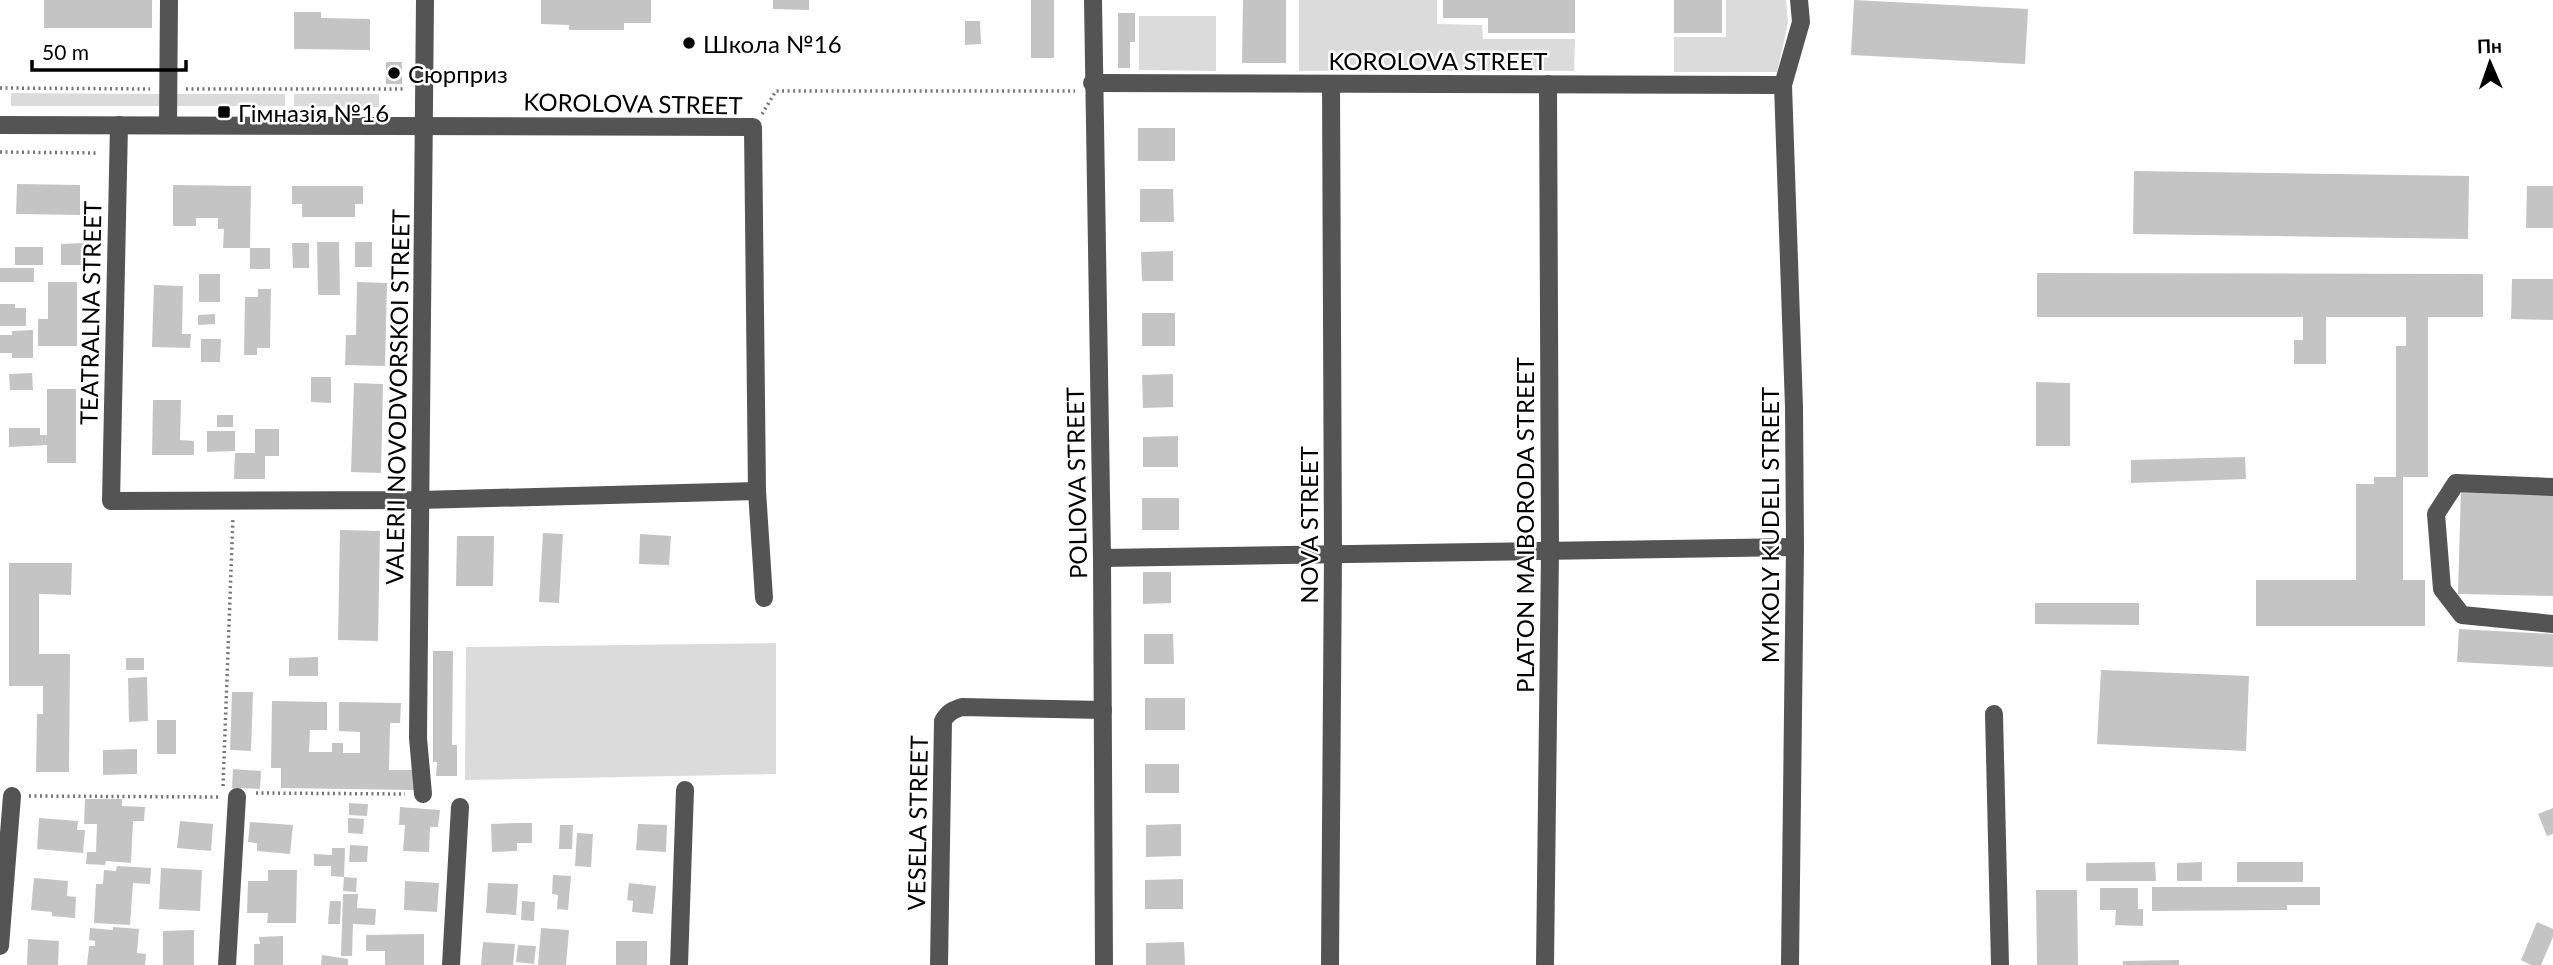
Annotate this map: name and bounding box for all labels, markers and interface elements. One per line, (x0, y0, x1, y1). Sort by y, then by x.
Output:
scale bar (32, 28, 186, 72)
north arrow (2455, 28, 2525, 98)
place label: Школа №16 (703, 29, 842, 58)
text: Пн (2477, 34, 2502, 57)
marker: Школа №16 (681, 35, 697, 51)
text: 50 m (42, 39, 89, 64)
street label: KOROLOVA STREET (1328, 46, 1548, 75)
place label: Сюрприз (408, 59, 508, 88)
marker: Сюрприз (386, 65, 402, 81)
street label: KOROLOVA STREET (523, 87, 743, 119)
place label: Гімназія №16 (238, 98, 389, 127)
marker: Гімназія №16 (216, 104, 232, 120)
street label: TEATRALNA STREET (74, 201, 106, 425)
street label: VALERII NOVODVORSKOI STREET (379, 209, 415, 585)
street label: PLATON MAIBORODA STREET (1510, 357, 1539, 693)
street label: POLIOVA STREET (1060, 387, 1092, 579)
street label: MYKOLY KUDELI STREET (1755, 387, 1784, 663)
street label: NOVA STREET (1294, 446, 1323, 604)
street label: VESELA STREET (901, 735, 933, 911)

